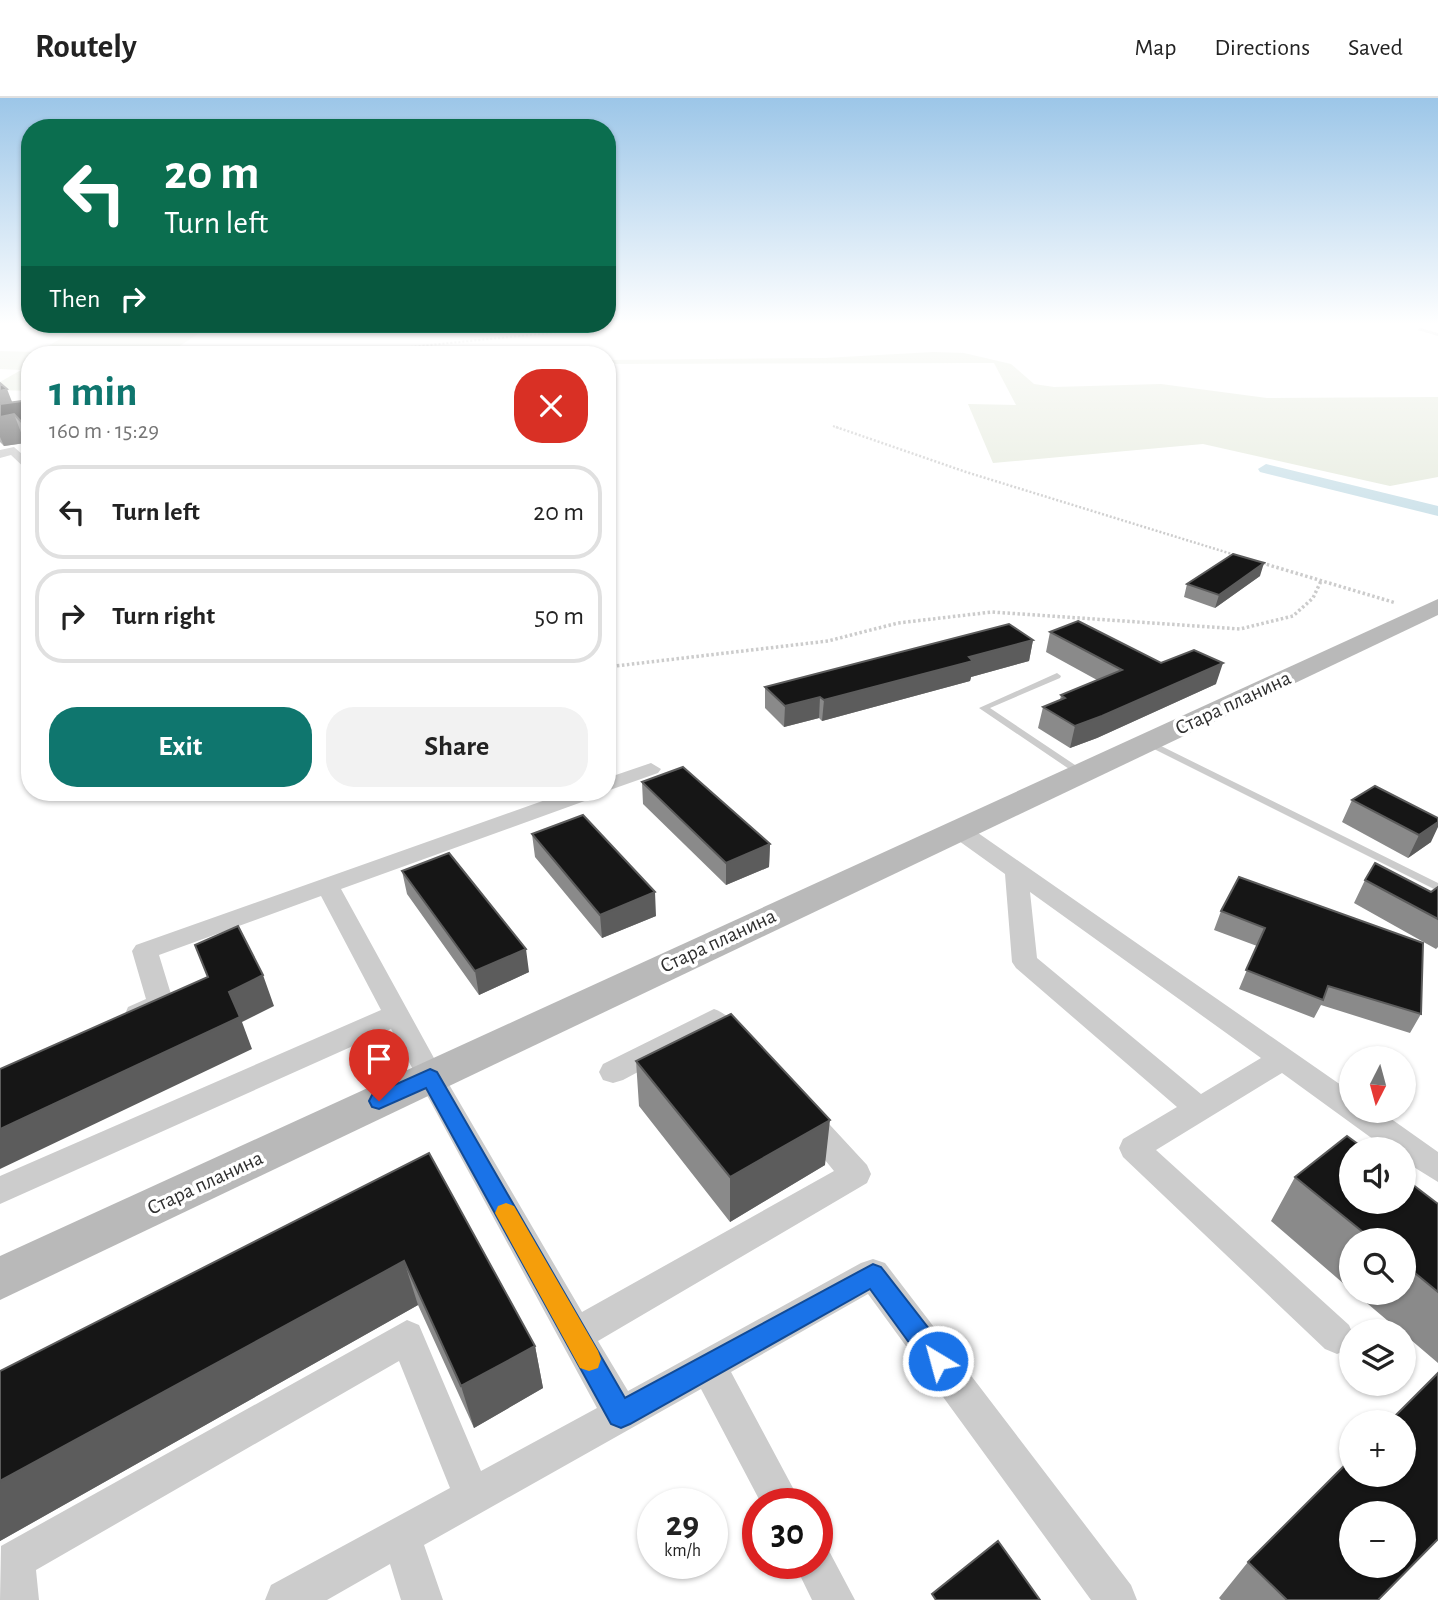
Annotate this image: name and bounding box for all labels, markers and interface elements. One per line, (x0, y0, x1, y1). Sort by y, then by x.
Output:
text: Routely (35, 31, 137, 64)
text: Map (1134, 36, 1176, 60)
text: Directions (1214, 36, 1310, 60)
text: Saved (1348, 36, 1403, 60)
icon: left (49, 147, 140, 238)
text: 20 m (164, 149, 260, 198)
text: Turn left (164, 207, 268, 239)
icon: right (114, 280, 152, 318)
text: Then (49, 286, 100, 312)
button: close (514, 369, 588, 443)
text: 1 min (49, 371, 138, 413)
text: 160 m · 15:29 (49, 420, 159, 443)
icon: left (53, 493, 91, 531)
text: Turn left (112, 499, 200, 525)
text: 20 m (533, 499, 584, 525)
icon: right (53, 597, 91, 635)
text: Turn right (112, 603, 215, 629)
text: 50 m (534, 603, 584, 629)
street label: Стара планина (1172, 667, 1295, 739)
button: Exit (49, 707, 312, 787)
button: Share (326, 707, 588, 787)
street label: Стара планина (657, 905, 780, 977)
pin (349, 1029, 409, 1101)
icon: arrive (360, 1040, 398, 1078)
north arrow (1339, 1046, 1416, 1124)
map controls (1339, 1046, 1416, 1578)
button: sound (1339, 1137, 1416, 1214)
street label: Стара планина (144, 1147, 267, 1219)
button: search (1339, 1228, 1416, 1305)
button: layers (1339, 1319, 1416, 1396)
position arrow (901, 1324, 975, 1398)
button: + (1339, 1410, 1416, 1487)
speed limit sign: 30 (742, 1488, 833, 1579)
button: − (1339, 1501, 1416, 1578)
text: 29 (666, 1507, 699, 1542)
text: km/h (664, 1542, 701, 1560)

